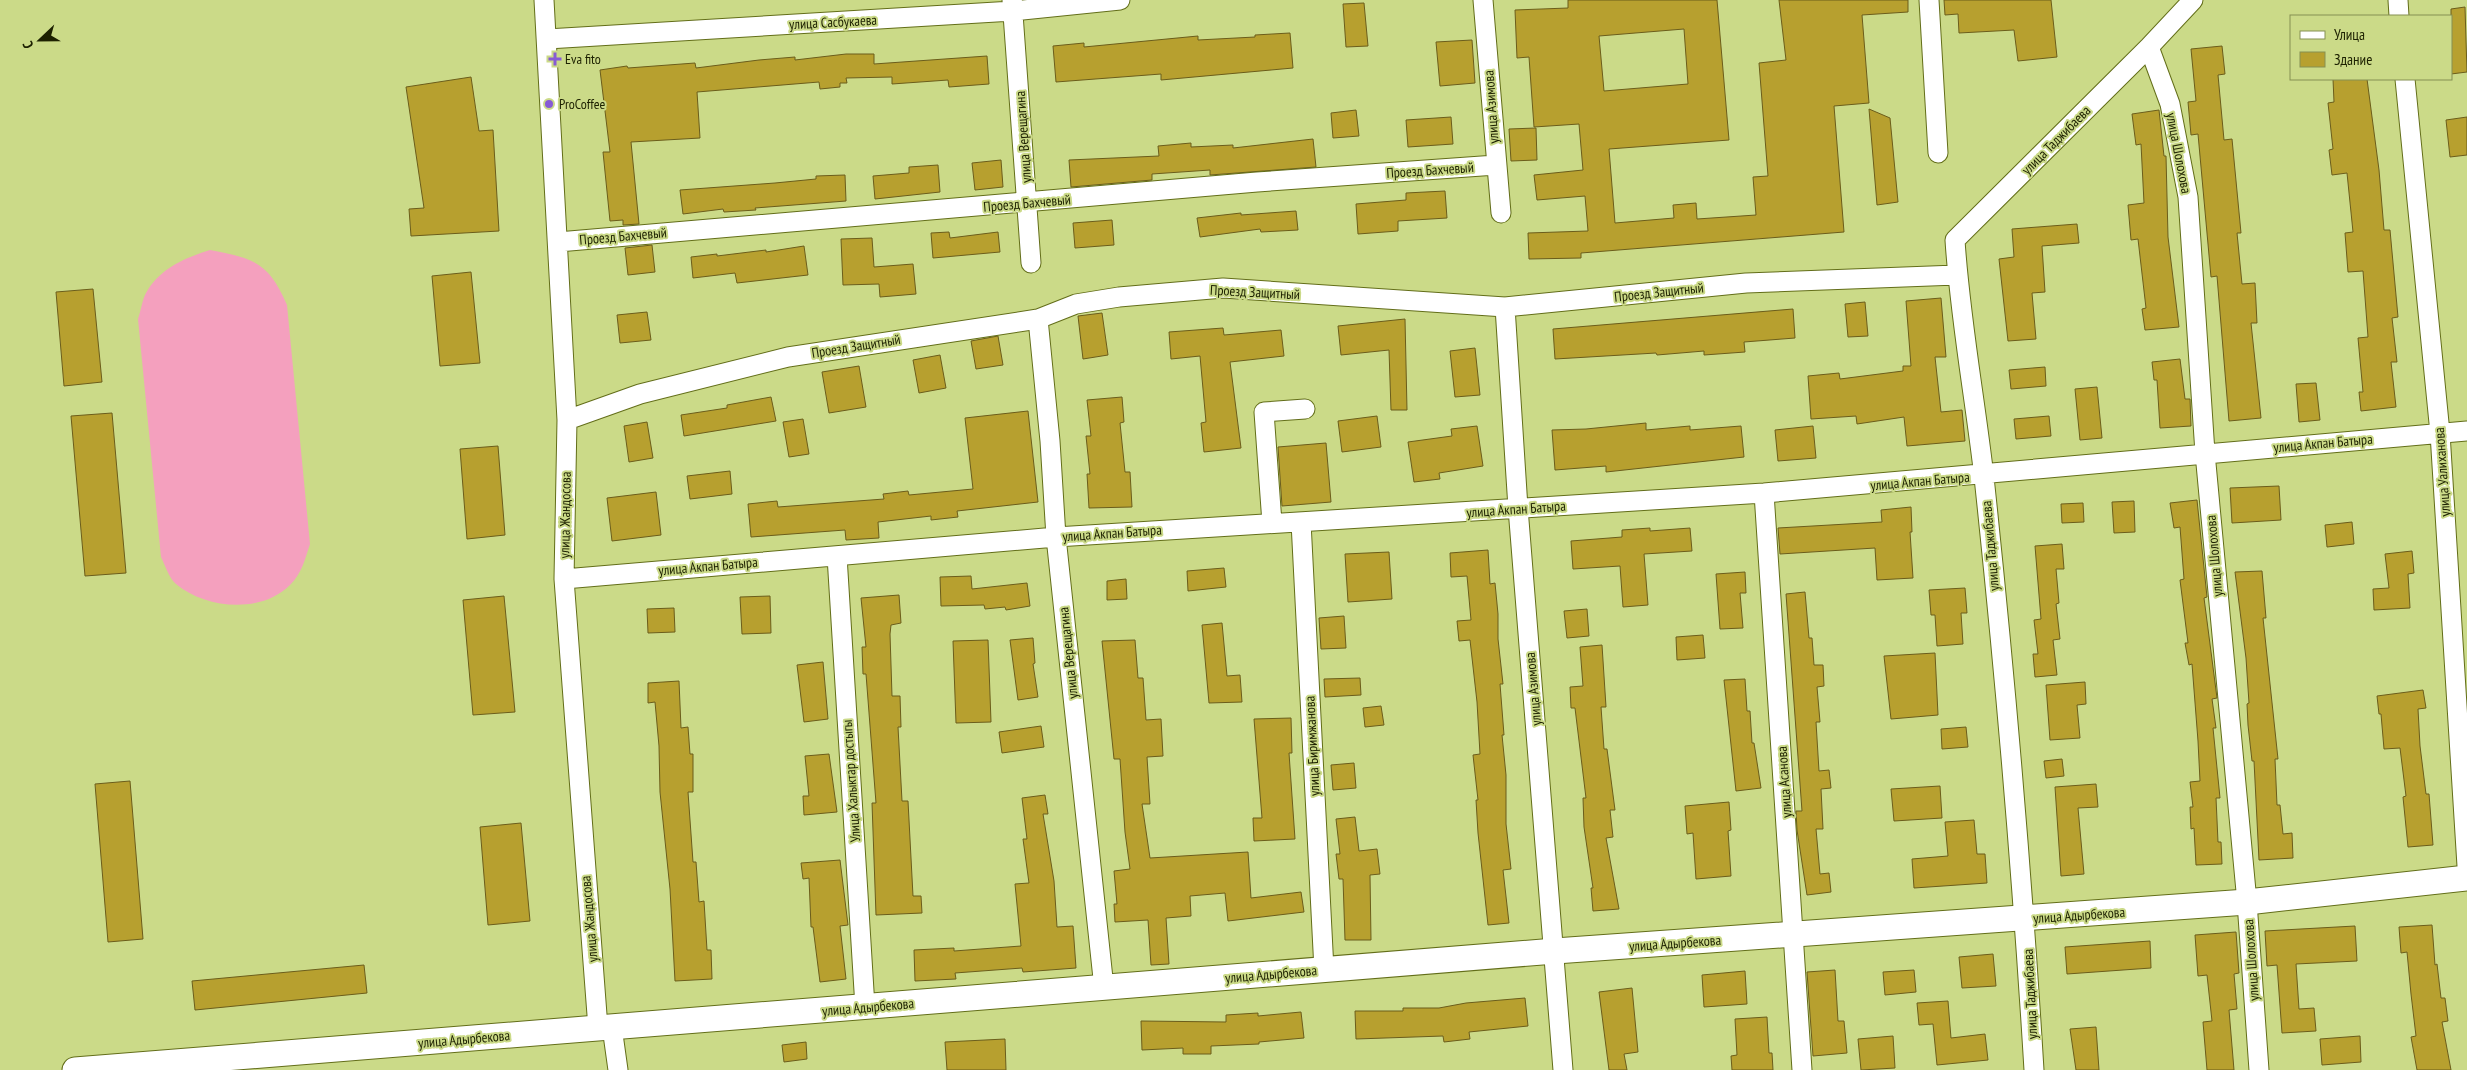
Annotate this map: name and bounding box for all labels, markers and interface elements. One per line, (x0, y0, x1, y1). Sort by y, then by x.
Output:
street label: улица Сасбукаева (789, 11, 877, 33)
north arrow (15, 15, 65, 65)
legend (2290, 15, 2452, 80)
text: Улица (2334, 25, 2365, 44)
text: С (18, 38, 37, 51)
place label: Eva fito (565, 50, 601, 68)
text: Здание (2334, 50, 2372, 69)
marker: Eva fito (549, 53, 561, 65)
street label: улица Азимова (1479, 70, 1503, 144)
street label: улица Верещагина (1011, 90, 1035, 184)
place label: ProCoffee (559, 95, 606, 113)
marker: ProCoffee (543, 98, 555, 110)
street label: улица Таджибаева (2018, 102, 2094, 178)
street label: улица Шолохова (2162, 111, 2196, 195)
street label: Проезд Бахчевый (1386, 158, 1474, 182)
street label: Проезд Бахчевый (983, 190, 1071, 216)
street label: Проезд Бахчевый (579, 223, 667, 249)
street label: Проезд Защитный (1613, 278, 1705, 306)
street label: Проезд Защитный (1210, 281, 1300, 303)
street label: Проезд Защитный (810, 330, 902, 362)
street label: улица Уалиханова (2430, 427, 2454, 517)
street label: улица Акпан Батыра (2273, 430, 2373, 456)
street label: улица Акпан Батыра (1870, 468, 1970, 494)
street label: улица Жандосова (555, 471, 575, 559)
street label: улица Акпан Батыра (1466, 497, 1566, 521)
street label: улица Таджибаева (1977, 500, 2003, 592)
street label: улица Шолохова (2201, 514, 2227, 598)
street label: улица Акпан Батыра (1062, 521, 1162, 545)
street label: улица Акпан Батыра (658, 553, 758, 579)
street label: улица Верещагина (1054, 606, 1082, 700)
street label: улица Азимова (1521, 652, 1545, 726)
street label: улица Биримжанова (1300, 696, 1324, 796)
street label: Улица Халыктар достыгы (838, 719, 864, 843)
street label: улица Асанова (1773, 746, 1795, 818)
street label: улица Жандосова (576, 875, 602, 963)
street label: улица Адырбекова (2032, 903, 2126, 927)
street label: улица Шолохова (2239, 919, 2263, 1001)
street label: улица Адырбекова (1628, 931, 1722, 955)
street label: улица Таджибаева (2019, 948, 2041, 1040)
street label: улица Адырбекова (1224, 961, 1318, 987)
street label: улица Адырбекова (821, 994, 915, 1020)
street label: улица Адырбекова (417, 1026, 511, 1052)

